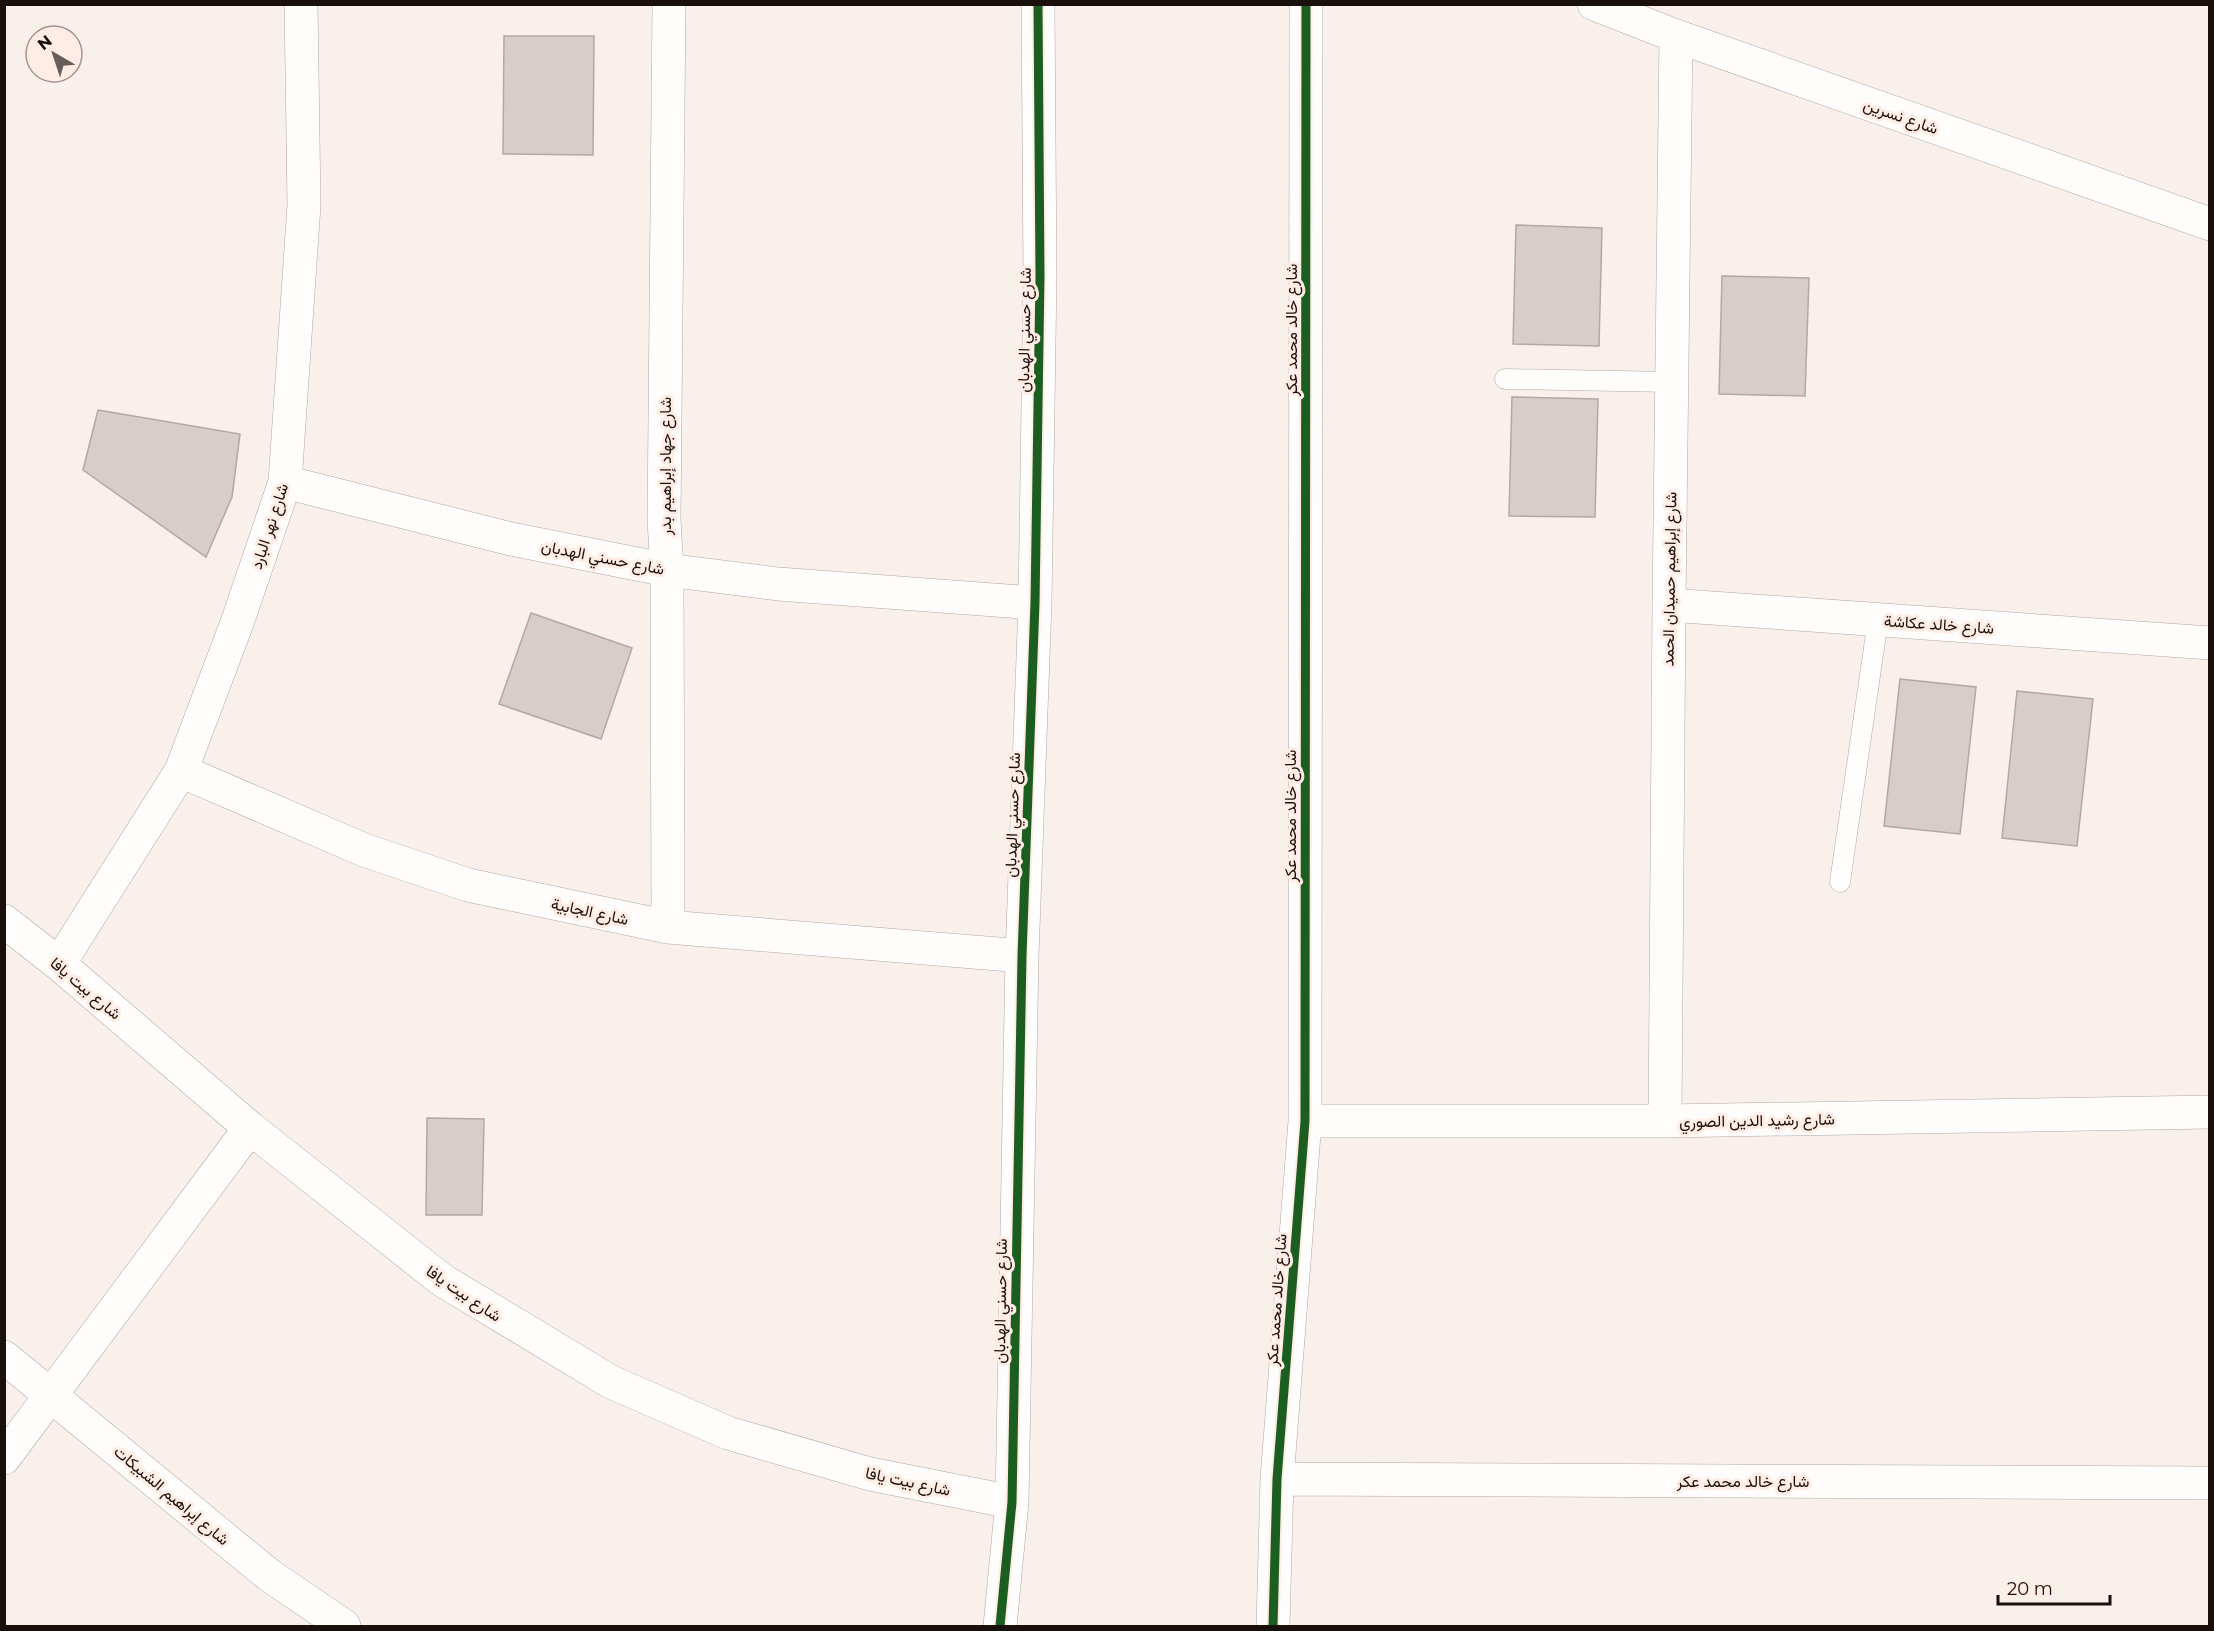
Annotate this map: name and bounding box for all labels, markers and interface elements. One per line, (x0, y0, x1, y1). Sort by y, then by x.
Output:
north arrow (24, 24, 84, 84)
text: N (34, 31, 56, 54)
street label: شارع نسرين (1860, 95, 1941, 140)
street label: شارع خالد محمد عكر (1282, 264, 1303, 397)
street label: شارع حسني الهدبان (1014, 267, 1039, 393)
street label: شارع جهاد إبراهيم بدر (656, 397, 677, 536)
street label: شارع نهر البارد (247, 481, 294, 572)
street label: شارع إبراهيم حميدان الحمد (1658, 492, 1683, 667)
street label: شارع حسني الهدبان (539, 536, 666, 583)
street label: شارع خالد عكاشة (1883, 611, 1995, 640)
street label: شارع خالد محمد عكر (1281, 750, 1302, 883)
street label: شارع حسني الهدبان (1001, 752, 1028, 878)
street label: شارع الجابية (549, 894, 630, 931)
street label: شارع بيت يافا (45, 953, 125, 1025)
street label: شارع رشيد الدين الصوري (1679, 1110, 1835, 1135)
street label: شارع خالد محمد عكر (1262, 1233, 1293, 1368)
street label: شارع حسني الهدبان (990, 1238, 1015, 1364)
street label: شارع بيت يافا (421, 1261, 505, 1327)
street label: شارع إبراهيم الشبيكات (109, 1442, 233, 1551)
street label: شارع بيت يافا (863, 1463, 952, 1502)
street label: شارع خالد محمد عكر (1676, 1472, 1809, 1493)
scale bar (1998, 1568, 2110, 1606)
text: 20 m (2007, 1578, 2053, 1600)

